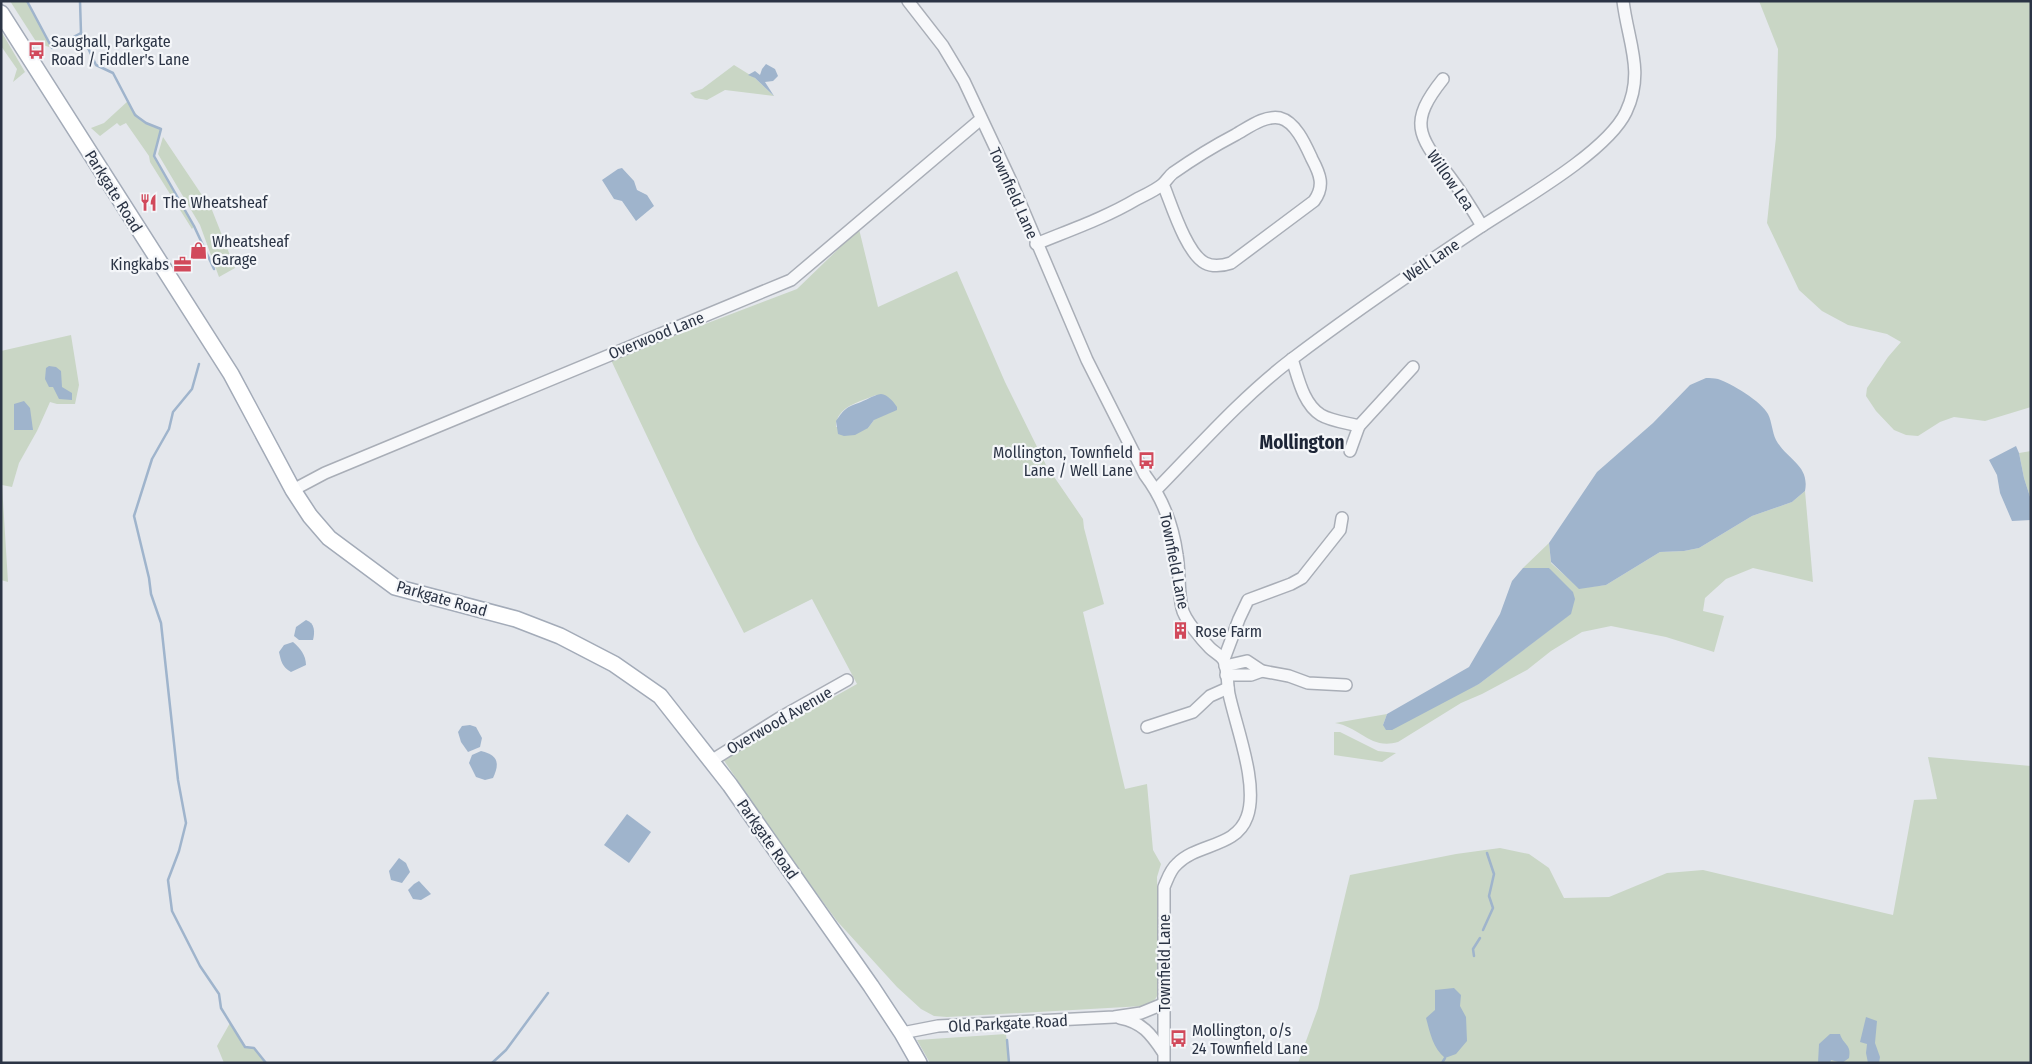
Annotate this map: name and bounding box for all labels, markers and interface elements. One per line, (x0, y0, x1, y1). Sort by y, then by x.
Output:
place label: Saughall, Parkgate Road / Fiddler's Lane (51, 32, 189, 69)
bus stop icon: Saughall, Parkgate Road / Fiddler's Lane (27, 40, 47, 60)
street label: Townfield Lane (985, 145, 1042, 242)
street label: Willow Lea (1423, 146, 1478, 214)
street label: Parkgate Road (81, 147, 146, 236)
restaurant icon: The Wheatsheaf (139, 192, 159, 212)
place label: The Wheatsheaf (163, 193, 269, 212)
place label: Wheatsheaf Garage (212, 232, 290, 269)
street label: Well Lane (1400, 235, 1463, 286)
shop icon: Wheatsheaf Garage (188, 240, 208, 260)
office icon: Kingkabs (173, 254, 193, 274)
place label: Kingkabs (110, 255, 169, 274)
street label: Overwood Lane (606, 308, 707, 363)
district label: Mollington (1260, 431, 1345, 454)
place label: Mollington, Townfield Lane / Well Lane (993, 443, 1133, 480)
bus stop icon: Mollington, Townfield Lane / Well Lane (1137, 451, 1157, 471)
street label: Townfield Lane (1156, 511, 1193, 611)
street label: Parkgate Road (394, 577, 489, 620)
building icon: Rose Farm (1171, 621, 1191, 641)
place label: Rose Farm (1195, 622, 1262, 641)
street label: Overwood Avenue (723, 683, 835, 758)
street label: Parkgate Road (733, 796, 802, 883)
street label: Townfield Lane (1155, 914, 1174, 1012)
street label: Old Parkgate Road (948, 1011, 1068, 1036)
place label: Mollington, o/s 24 Townfield Lane (1192, 1021, 1308, 1058)
bus stop icon: Mollington, o/s 24 Townfield Lane (1168, 1029, 1188, 1049)

